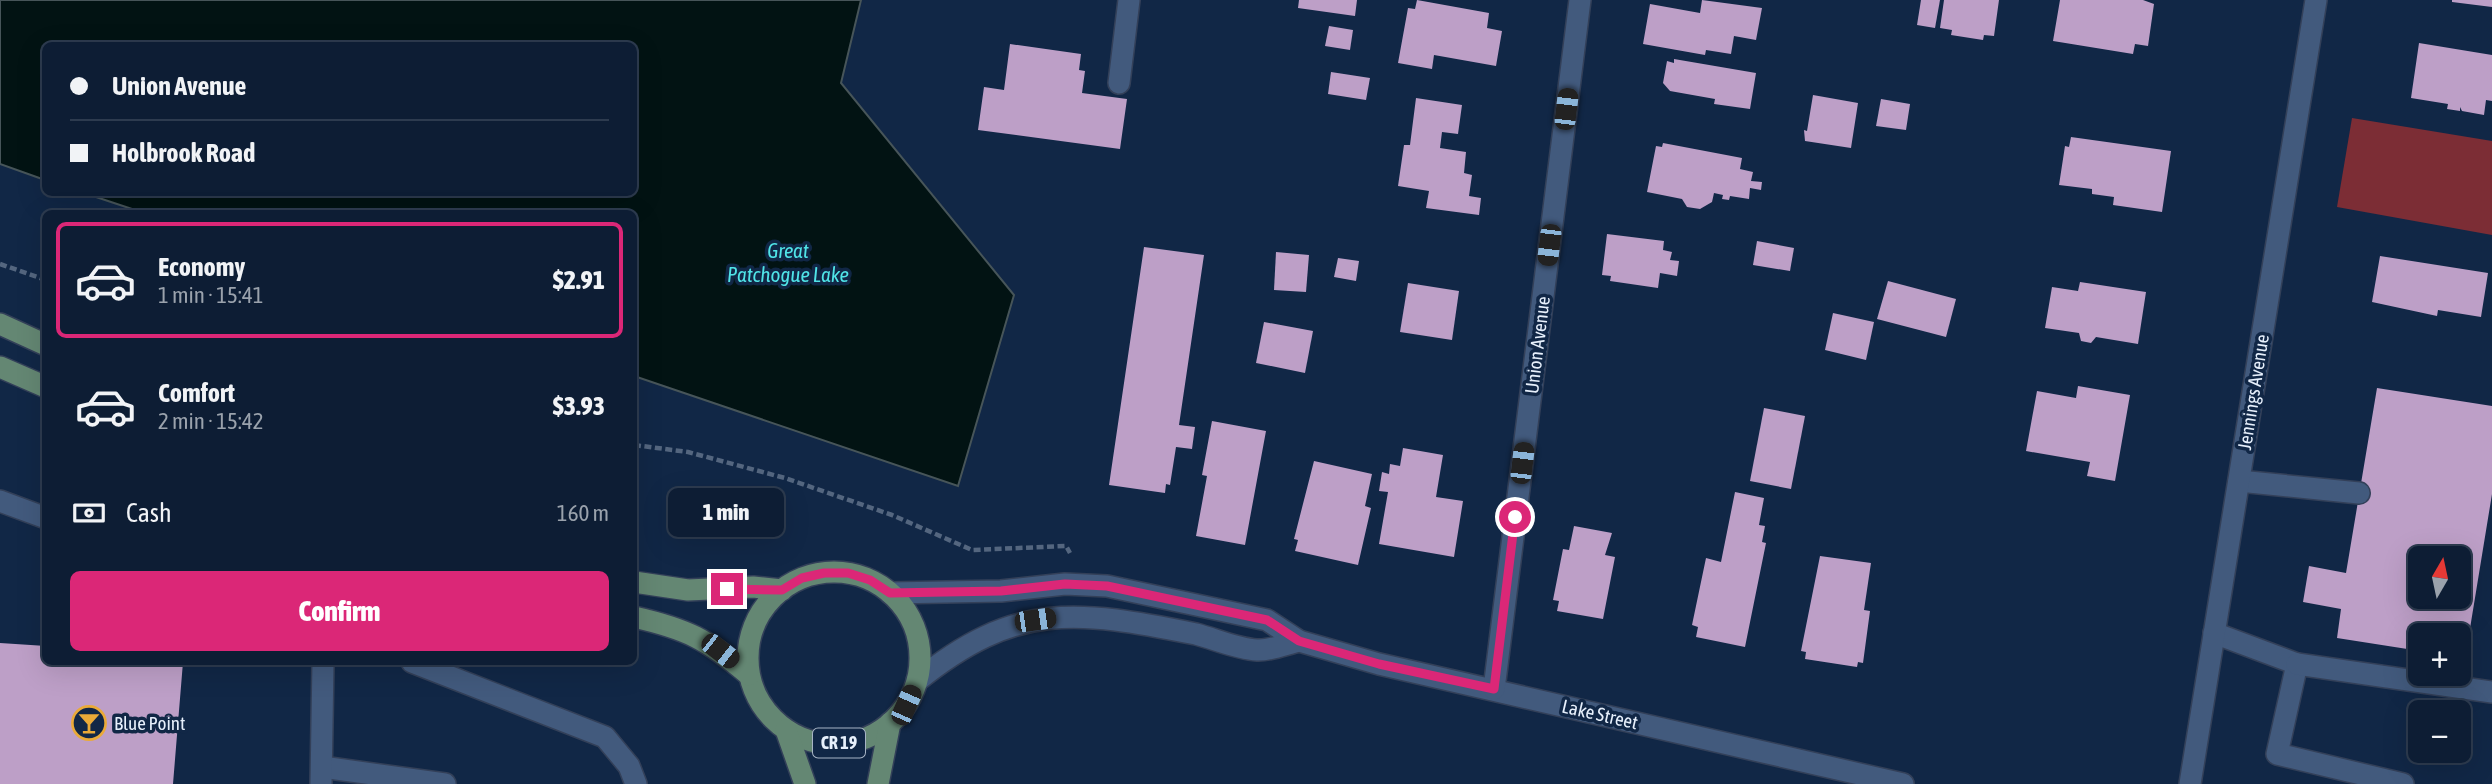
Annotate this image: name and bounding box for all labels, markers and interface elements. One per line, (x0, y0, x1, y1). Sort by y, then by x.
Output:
text: Union Avenue (112, 71, 246, 101)
car (1554, 87, 1579, 131)
text: Holbrook Road (112, 138, 255, 168)
car (1537, 223, 1562, 267)
water label: Great Patchogue Lake (727, 238, 849, 286)
icon: car (74, 249, 137, 312)
text: Economy (158, 252, 245, 282)
text: $2.91 (553, 265, 605, 295)
text: 1 min · 15:41 (158, 282, 264, 308)
street label: Union Avenue (1520, 295, 1554, 395)
street label: Jennings Avenue (2233, 333, 2273, 451)
icon: car (74, 375, 137, 438)
text: Comfort (158, 378, 235, 408)
text: $3.93 (553, 391, 605, 421)
text: 2 min · 15:42 (158, 408, 264, 434)
car (1510, 441, 1535, 485)
callout: 1 min (669, 488, 785, 536)
icon: cash (70, 494, 108, 532)
text: Cash (126, 498, 172, 528)
text: 1 min (703, 499, 749, 525)
text: 160 m (557, 500, 609, 526)
route start (1499, 501, 1531, 533)
north arrow (2408, 546, 2471, 609)
map controls (2408, 546, 2471, 763)
button: Confirm (70, 571, 609, 651)
route end (711, 573, 743, 605)
car (1013, 607, 1058, 633)
button: + (2408, 623, 2471, 686)
car (697, 630, 744, 672)
car (888, 682, 925, 728)
street label: Lake Street (1560, 695, 1640, 733)
button: − (2408, 700, 2471, 763)
bar icon: Blue Point (70, 704, 108, 742)
place label: Blue Point (114, 712, 186, 734)
road number: CR 19 (813, 728, 865, 758)

